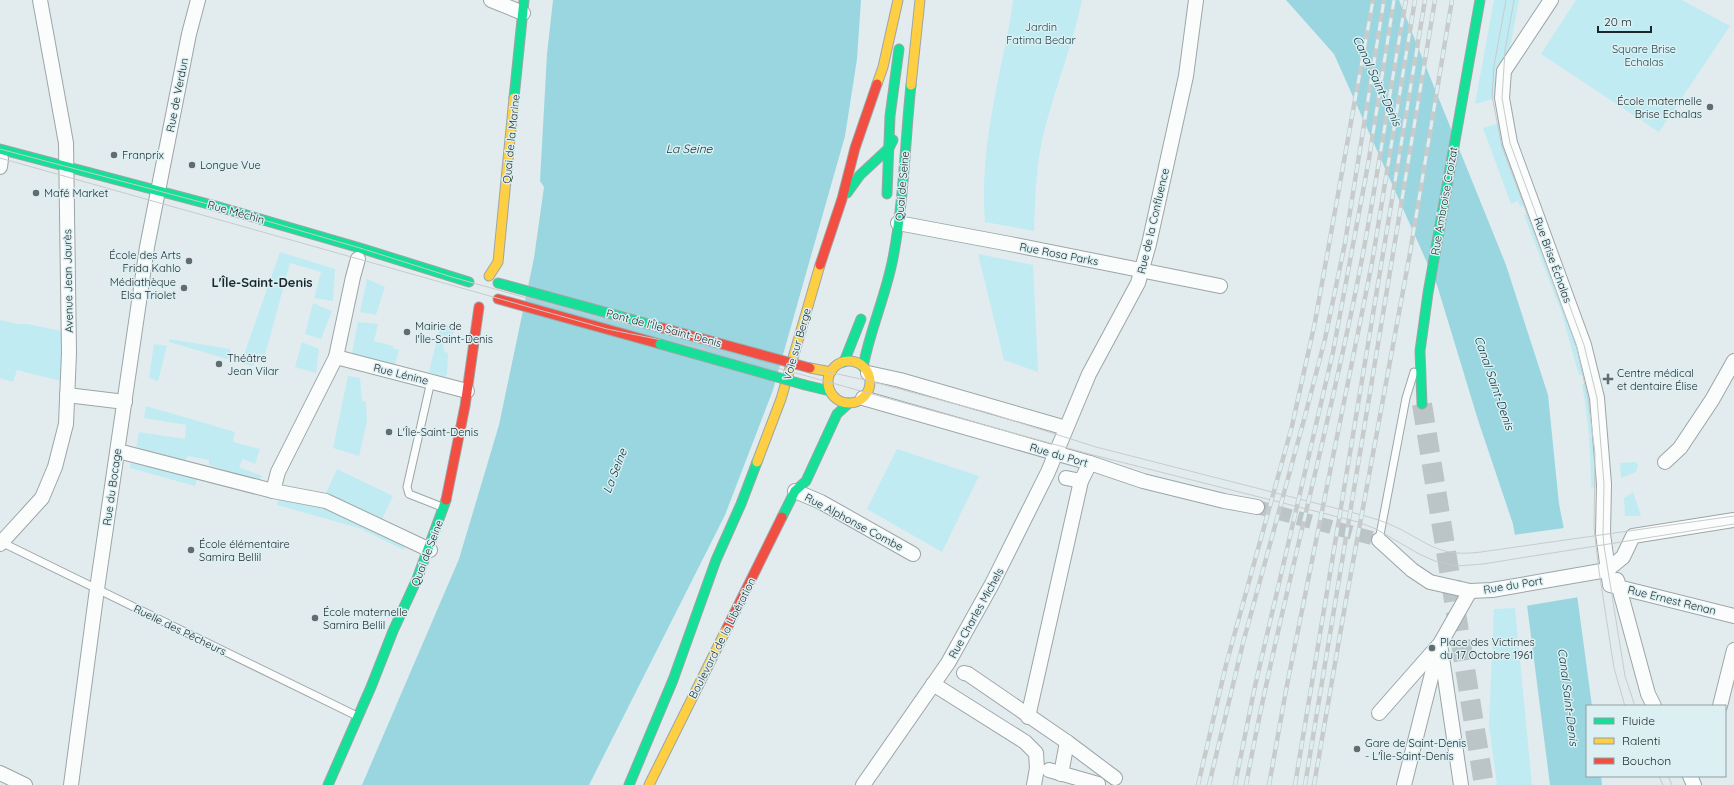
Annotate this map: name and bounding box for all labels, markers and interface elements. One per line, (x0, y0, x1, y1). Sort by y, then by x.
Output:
scale bar (1598, 8, 1651, 34)
text: 20 m (1604, 14, 1632, 29)
park label: Jardin Fatima Bedar (1006, 20, 1076, 47)
water label: Canal Saint-Denis (1350, 33, 1406, 130)
park label: Square Brise Echalas (1612, 42, 1676, 69)
street label: Rue de Verdun (163, 57, 191, 133)
street label: Quai de la Marine (499, 94, 523, 184)
place label: École maternelle Brise Echalas (1617, 94, 1702, 121)
marker: École maternelle Brise Echalas (1705, 102, 1715, 112)
water label: La Seine (666, 141, 714, 156)
street label: Rue Ambroise Croizat (1428, 145, 1460, 256)
place label: Franprix (122, 148, 164, 162)
marker: Franprix (109, 150, 119, 160)
street label: Quai de Seine (892, 151, 912, 221)
place label: Longue Vue (200, 158, 261, 172)
marker: Longue Vue (187, 160, 197, 170)
street label: Rue de la Confluence (1134, 167, 1172, 275)
place label: Mafé Market (44, 186, 108, 200)
marker: Mafé Market (31, 188, 41, 198)
street label: Rue Méchin (206, 197, 266, 227)
street label: Rue Brise Échalas (1531, 215, 1575, 305)
street label: Avenue Jean Jaurès (60, 229, 76, 333)
street label: Rue Rosa Parks (1018, 239, 1100, 269)
place label: École des Arts Frida Kahlo (109, 248, 181, 275)
marker: École des Arts Frida Kahlo (184, 256, 194, 266)
district label: L'Île-Saint-Denis (211, 274, 313, 290)
place label: Médiathèque Elsa Triolet (110, 275, 176, 302)
marker: Médiathèque Elsa Triolet (179, 283, 189, 293)
street label: Pont de l'Île Saint-Denis (605, 306, 723, 350)
street label: Voie sur Berge (780, 306, 814, 382)
place label: Mairie de l'Île-Saint-Denis (415, 319, 493, 346)
marker: Mairie de l'Île-Saint-Denis (402, 327, 412, 337)
water label: Canal Saint-Denis (1471, 334, 1518, 433)
place label: Théâtre Jean Vilar (227, 351, 279, 378)
marker: Théâtre Jean Vilar (214, 359, 224, 369)
street label: Rue Lénine (372, 360, 430, 388)
place label: Centre médical et dentaire Élise (1617, 366, 1698, 393)
marker: Centre médical et dentaire Élise (1602, 373, 1614, 385)
place label: L'Île-Saint-Denis (397, 425, 478, 439)
marker: L'Île-Saint-Denis (384, 427, 394, 437)
street label: Rue du Port (1028, 440, 1090, 470)
water label: La Seine (599, 445, 630, 495)
street label: Rue du Bocage (100, 447, 124, 527)
street label: Rue Alphonse Combe (802, 490, 906, 554)
street label: Quai de Seine (408, 518, 446, 588)
place label: École élémentaire Samira Bellil (199, 537, 290, 564)
marker: École élémentaire Samira Bellil (186, 545, 196, 555)
street label: Rue Charles Michels (945, 565, 1007, 661)
street label: Rue du Port (1482, 573, 1544, 597)
street label: Boulevard de la Libération (685, 575, 759, 701)
street label: Rue Ernest Renan (1626, 582, 1718, 618)
street label: Ruelle des Pêcheurs (131, 601, 229, 659)
place label: École maternelle Samira Bellil (323, 605, 408, 632)
marker: École maternelle Samira Bellil (310, 613, 320, 623)
place label: Place des Victimes du 17 Octobre 1961 (1440, 635, 1535, 662)
marker: Place des Victimes du 17 Octobre 1961 (1427, 643, 1437, 653)
water label: Canal Saint-Denis (1555, 647, 1582, 748)
legend (1586, 705, 1726, 777)
text: Fluide (1622, 713, 1655, 728)
text: Ralenti (1622, 733, 1660, 748)
place label: Gare de Saint-Denis - L'Île-Saint-Denis (1365, 736, 1466, 763)
marker: Gare de Saint-Denis - L'Île-Saint-Denis (1352, 744, 1362, 754)
text: Bouchon (1622, 753, 1671, 768)

